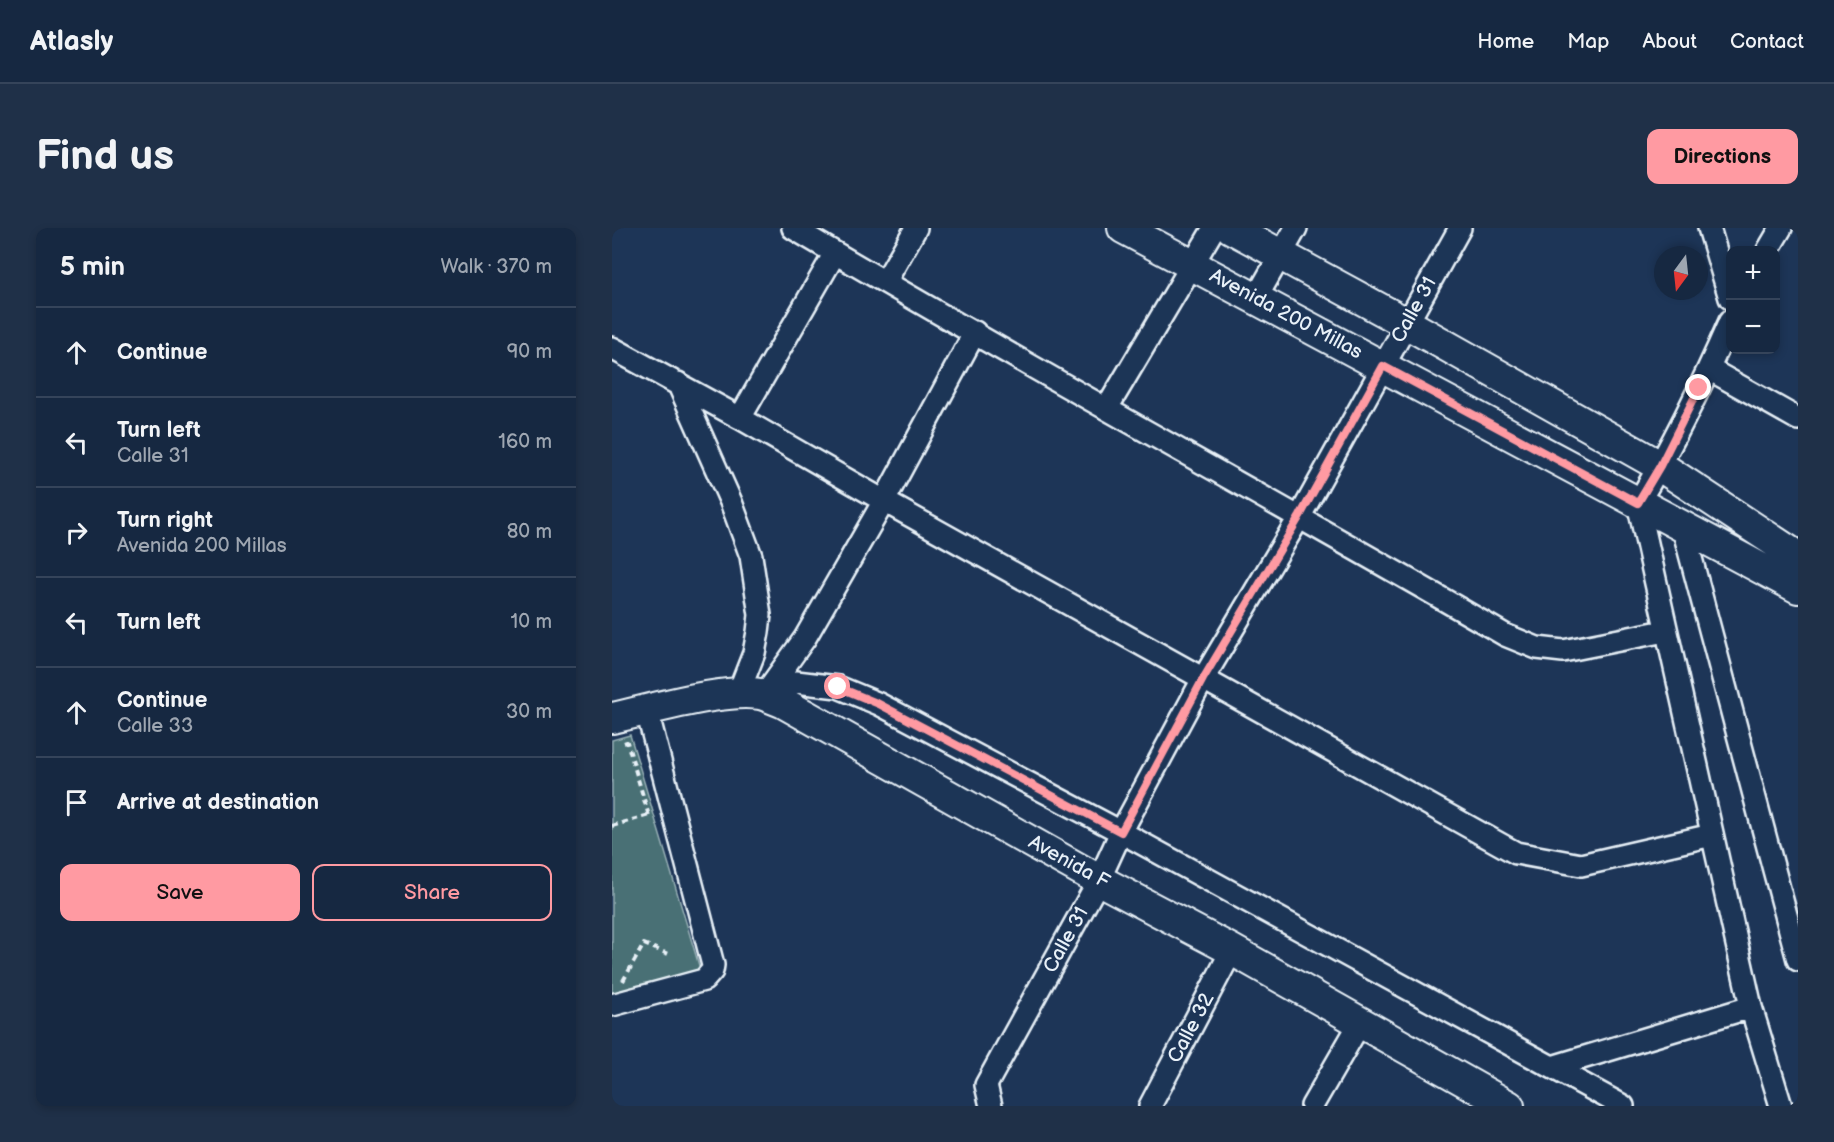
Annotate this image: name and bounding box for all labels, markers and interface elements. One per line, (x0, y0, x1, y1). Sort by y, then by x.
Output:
text: Atlasly (30, 25, 113, 58)
text: Home (1477, 29, 1534, 54)
text: Map (1567, 29, 1609, 54)
text: About (1642, 29, 1697, 54)
text: Contact (1730, 29, 1804, 54)
button: Directions (1647, 129, 1798, 184)
text: Find us (36, 131, 174, 182)
north arrow (1654, 246, 1708, 300)
map controls (1726, 246, 1780, 354)
button: + (1726, 246, 1780, 300)
text: 5 min (60, 252, 125, 283)
text: Walk · 370 m (440, 255, 552, 279)
street label: Avenida 200 Millas (1205, 264, 1367, 364)
street label: Calle 31 (1386, 273, 1442, 347)
button: − (1726, 300, 1780, 354)
icon: ahead (60, 336, 93, 369)
text: Continue (117, 339, 207, 366)
text: 90 m (507, 340, 552, 364)
route end (1685, 374, 1711, 400)
text: Turn left (117, 417, 201, 444)
icon: left (60, 426, 93, 459)
text: 160 m (498, 430, 552, 454)
text: Calle 31 (117, 444, 189, 468)
text: Turn right (117, 507, 213, 534)
icon: right (60, 516, 93, 549)
text: 80 m (507, 520, 552, 544)
text: Avenida 200 Millas (117, 534, 287, 558)
icon: left (60, 606, 93, 639)
text: Turn left (117, 609, 201, 636)
text: 10 m (511, 610, 552, 634)
route start (824, 673, 850, 699)
text: Continue (117, 687, 207, 714)
icon: ahead (60, 696, 93, 729)
text: 30 m (506, 700, 552, 724)
text: Calle 33 (117, 714, 193, 738)
icon: arrive (60, 786, 93, 819)
text: Arrive at destination (117, 789, 319, 816)
street label: Avenida F (1024, 830, 1114, 894)
button: Save (60, 864, 300, 921)
button: Share (312, 864, 552, 921)
street label: Calle 31 (1038, 903, 1094, 977)
street label: Calle 32 (1163, 989, 1219, 1067)

